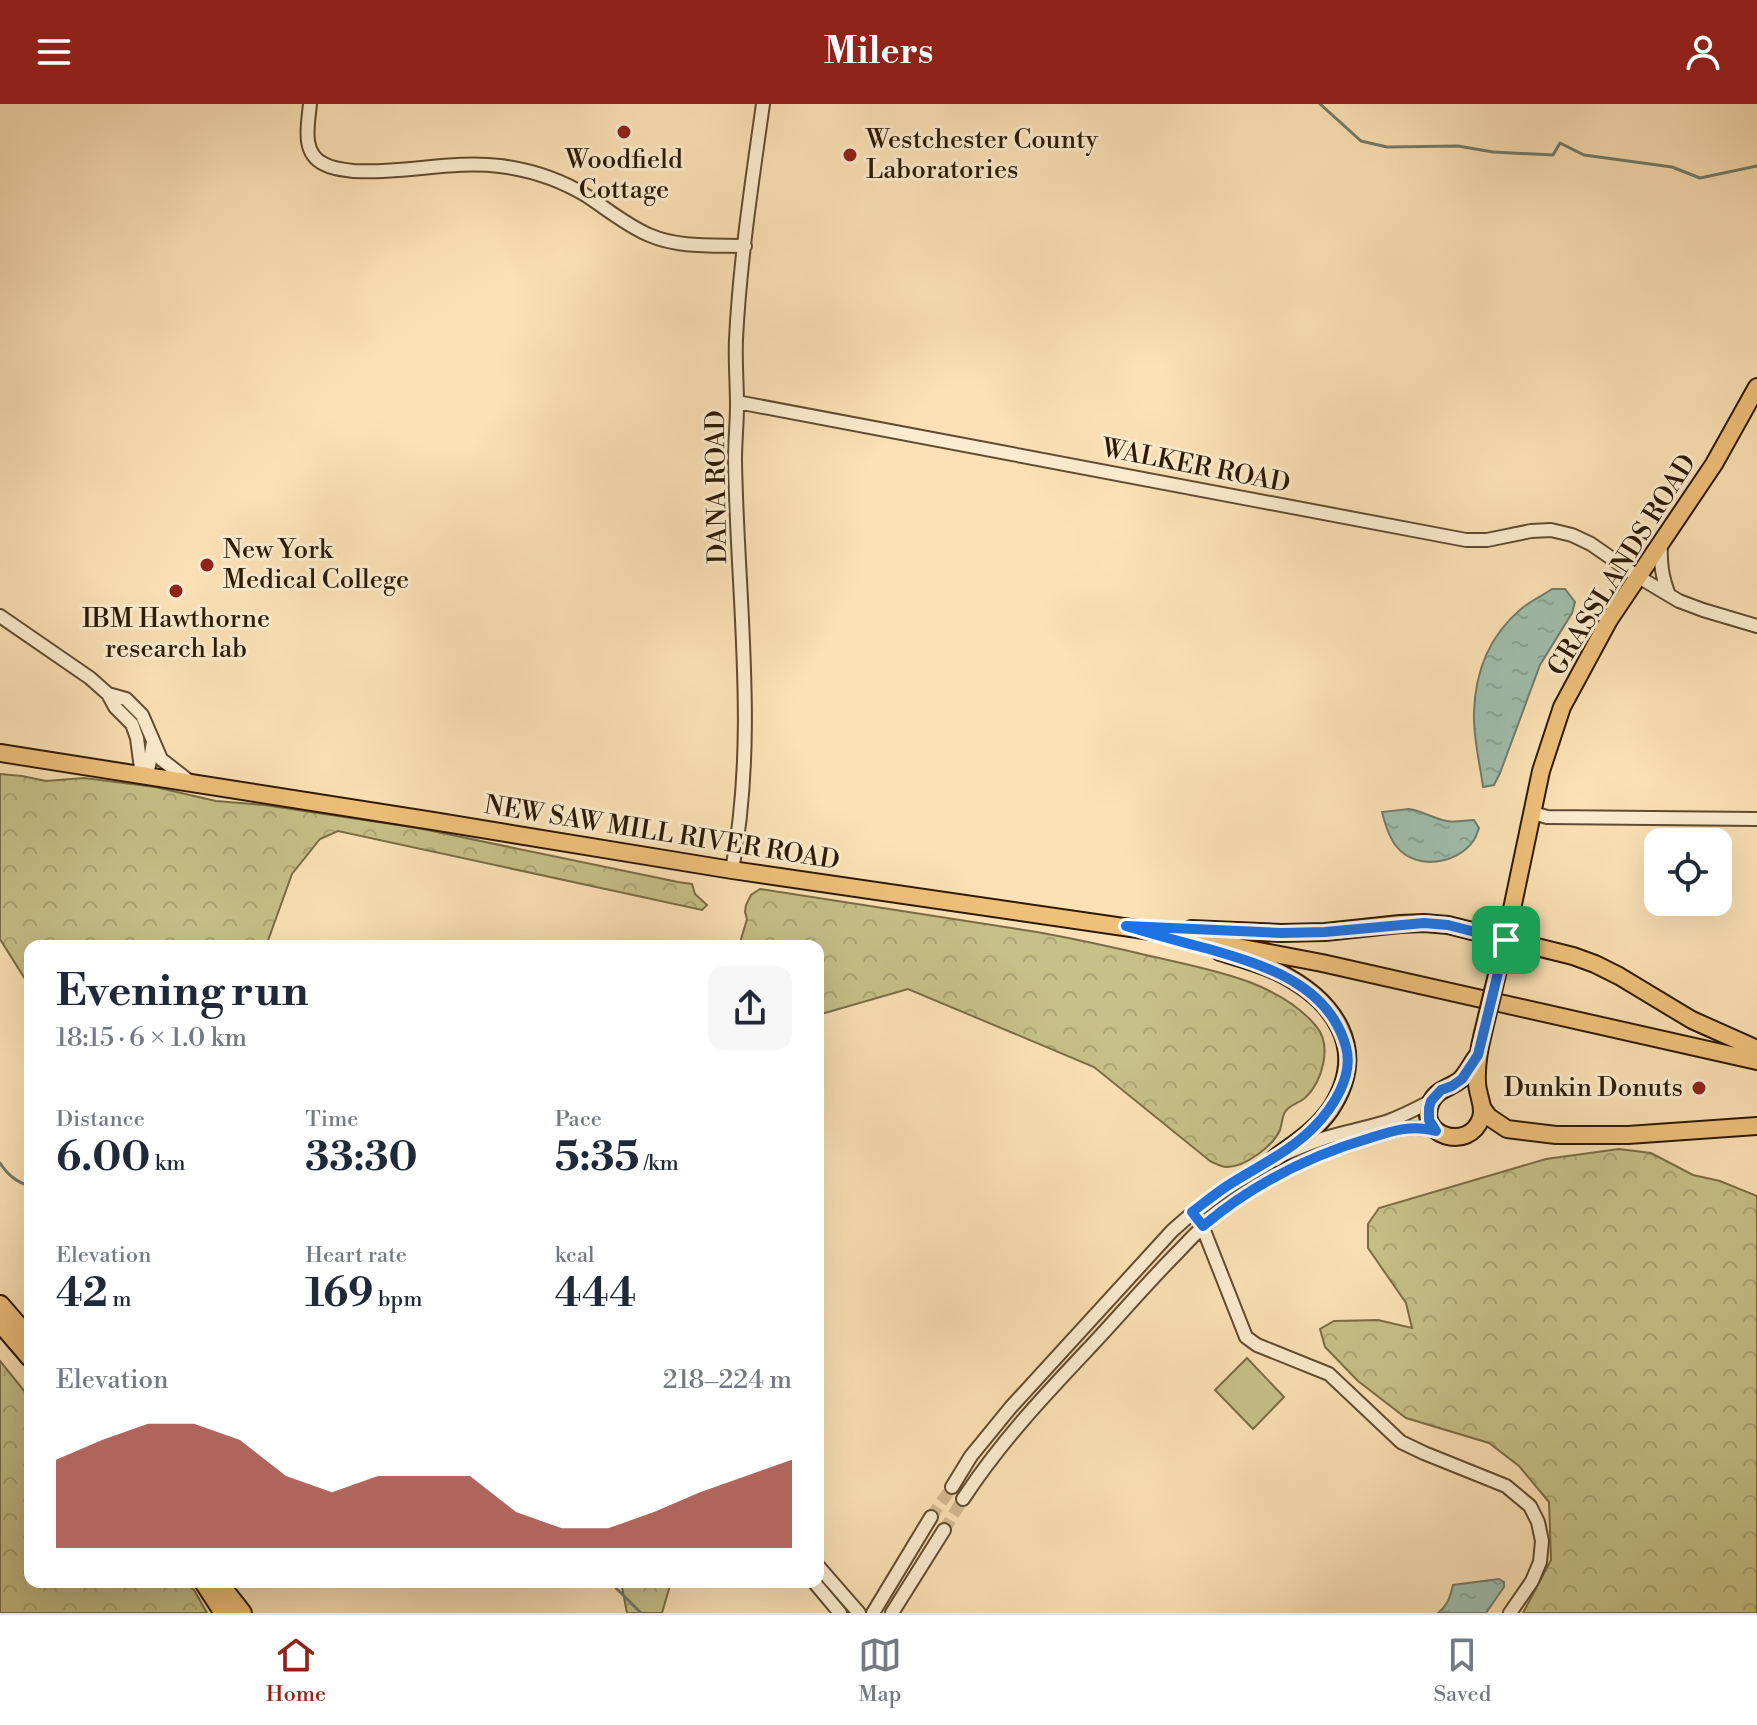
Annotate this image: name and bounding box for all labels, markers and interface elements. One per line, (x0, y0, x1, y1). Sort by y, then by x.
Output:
icon: menu (32, 30, 76, 74)
text: Milers (824, 30, 933, 75)
icon: person (1681, 30, 1725, 74)
marker: Woodfield Cottage (615, 123, 633, 141)
place label: Westchester County Laboratories (865, 124, 1098, 186)
place label: Woodfield Cottage (564, 144, 683, 206)
marker: Westchester County Laboratories (841, 146, 859, 164)
street label: DANA ROAD (700, 410, 734, 564)
street label: WALKER ROAD (1098, 432, 1293, 500)
street label: GRASSLANDS ROAD (1541, 448, 1703, 682)
place label: New York Medical College (223, 534, 409, 596)
marker: New York Medical College (198, 556, 216, 574)
marker: IBM Hawthorne research lab (167, 582, 185, 600)
place label: IBM Hawthorne research lab (82, 603, 270, 665)
street label: NEW SAW MILL RIVER ROAD (482, 789, 842, 877)
map controls (1644, 828, 1732, 916)
button: locate (1644, 828, 1732, 916)
pin (1472, 906, 1540, 974)
icon: arrive (1484, 918, 1528, 962)
text: Evening run (56, 964, 309, 1019)
button: share (708, 966, 792, 1050)
text: 18:15 · 6 × 1.0 km (56, 1022, 247, 1054)
place label: Dunkin Donuts (1504, 1072, 1683, 1104)
marker: Dunkin Donuts (1690, 1079, 1708, 1097)
text: Distance (56, 1106, 145, 1133)
text: Time (305, 1106, 358, 1133)
text: Pace (555, 1106, 602, 1133)
text: 6.00 (56, 1133, 150, 1183)
text: 33:30 (305, 1133, 418, 1183)
text: 5:35 (555, 1133, 639, 1183)
text: km (150, 1150, 186, 1177)
text: /km (639, 1150, 679, 1177)
text: Elevation (56, 1242, 151, 1269)
text: Heart rate (305, 1242, 407, 1269)
text: kcal (555, 1242, 595, 1269)
text: 42 (56, 1269, 108, 1319)
text: 169 (305, 1269, 374, 1319)
text: 444 (555, 1269, 636, 1319)
text: m (108, 1286, 132, 1313)
text: bpm (374, 1286, 423, 1313)
text: Elevation (56, 1364, 169, 1396)
text: 218–224 m (663, 1364, 792, 1396)
tab: Home (266, 1633, 326, 1708)
tab: Map (858, 1633, 902, 1708)
tab: Saved (1433, 1633, 1491, 1708)

